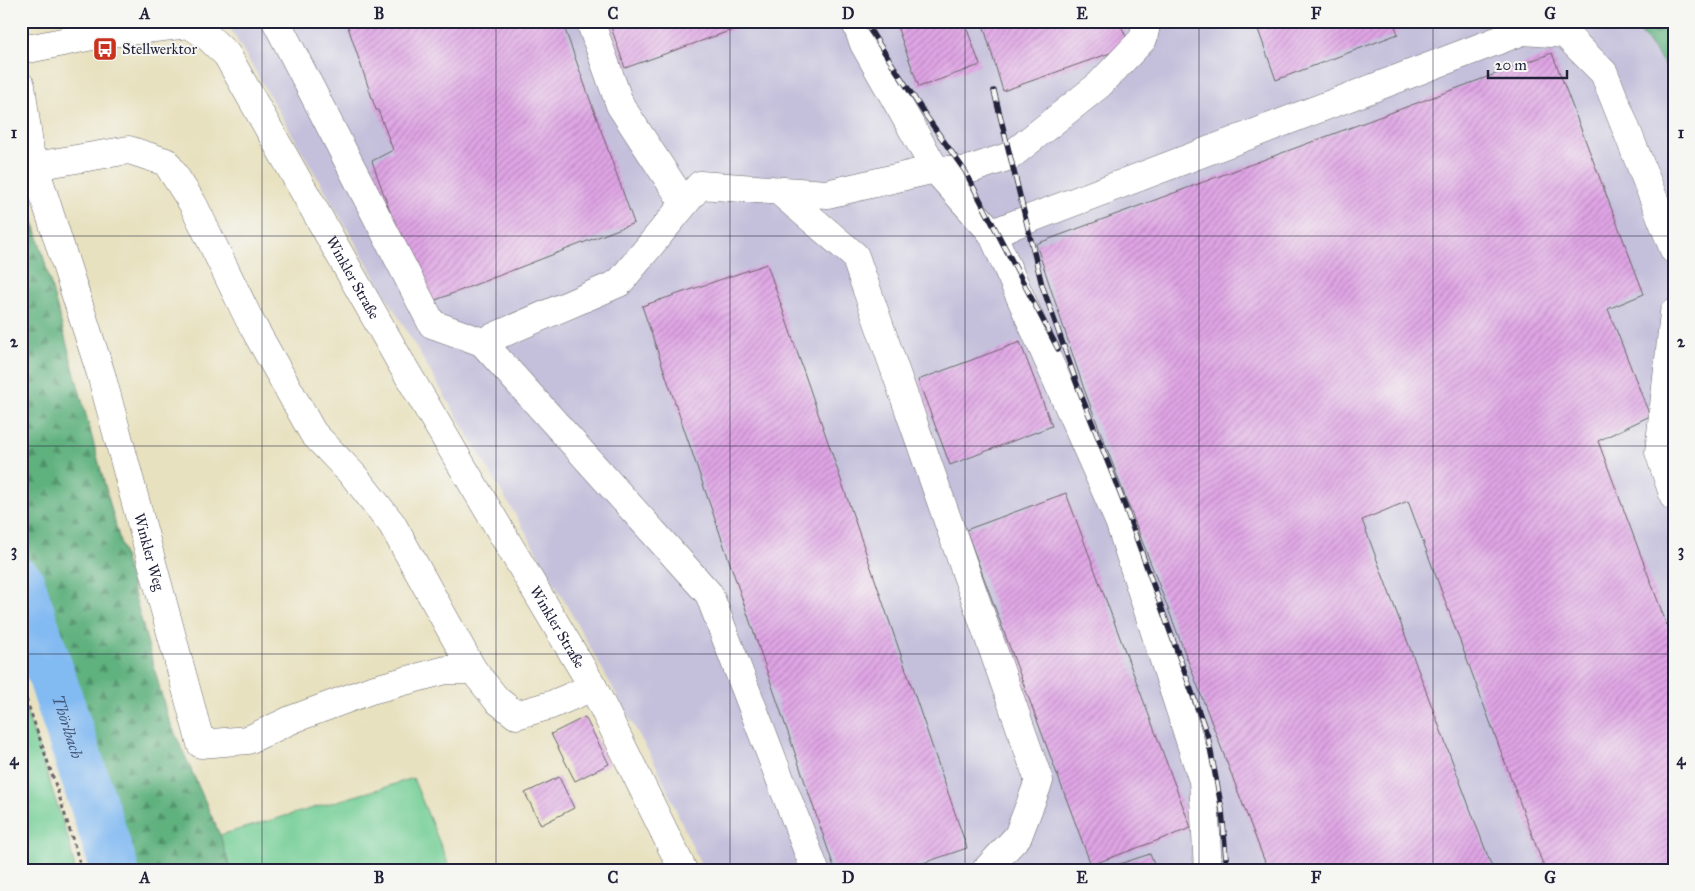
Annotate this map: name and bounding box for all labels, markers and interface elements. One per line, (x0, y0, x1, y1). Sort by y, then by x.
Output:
text: A (139, 4, 151, 23)
text: B (374, 4, 384, 23)
text: C (608, 4, 619, 23)
text: D (842, 4, 855, 23)
text: E (1076, 4, 1088, 23)
text: F (1311, 4, 1322, 23)
text: G (1544, 4, 1556, 23)
bus stop icon: Stellwerktor (92, 36, 118, 62)
place label: Stellwerktor (122, 40, 197, 58)
scale bar (1488, 48, 1566, 80)
text: 20 m (1495, 56, 1527, 74)
text: 1 (11, 123, 18, 142)
text: 1 (1678, 123, 1685, 142)
street label: Winkler Straße (322, 233, 383, 322)
text: 2 (10, 332, 19, 351)
text: 2 (1677, 332, 1686, 351)
street label: Winkler Weg (130, 511, 168, 594)
text: 3 (11, 541, 17, 561)
text: 3 (1678, 541, 1684, 561)
street label: Winkler Straße (526, 583, 589, 672)
water label: Thörlbach (48, 692, 87, 761)
text: 4 (10, 750, 20, 770)
text: 4 (1677, 750, 1687, 770)
text: A (139, 868, 151, 887)
text: B (374, 868, 384, 887)
text: C (608, 868, 619, 887)
text: D (842, 868, 855, 887)
text: E (1076, 868, 1088, 887)
text: F (1311, 868, 1322, 887)
text: G (1544, 868, 1556, 887)

